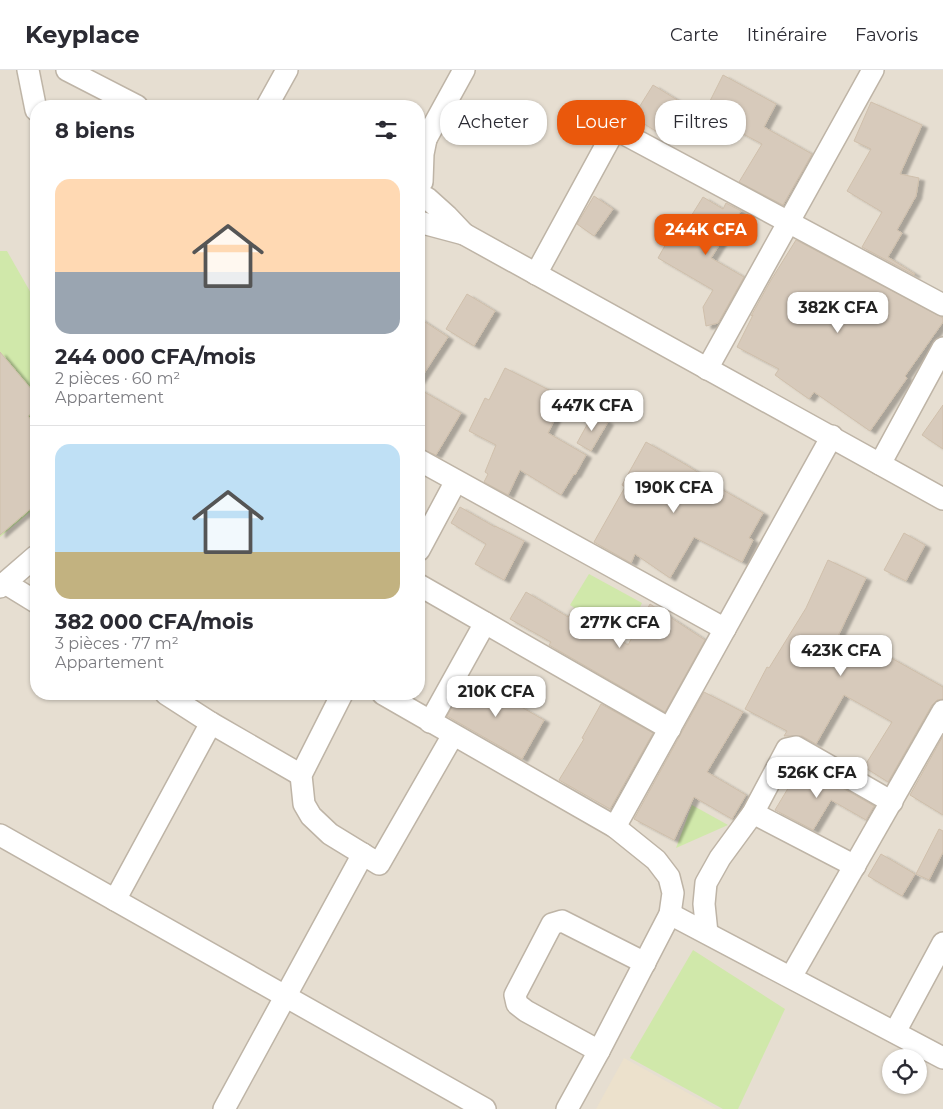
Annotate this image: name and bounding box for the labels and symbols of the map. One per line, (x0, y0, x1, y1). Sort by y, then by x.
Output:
pin: 244K CFA (654, 214, 758, 256)
pin: 382K CFA (786, 292, 890, 334)
pin: 447K CFA (540, 390, 644, 432)
pin: 190K CFA (622, 472, 726, 514)
pin: 277K CFA (568, 606, 672, 649)
pin: 423K CFA (789, 634, 893, 677)
pin: 210K CFA (444, 676, 548, 718)
pin: 526K CFA (765, 756, 869, 799)

